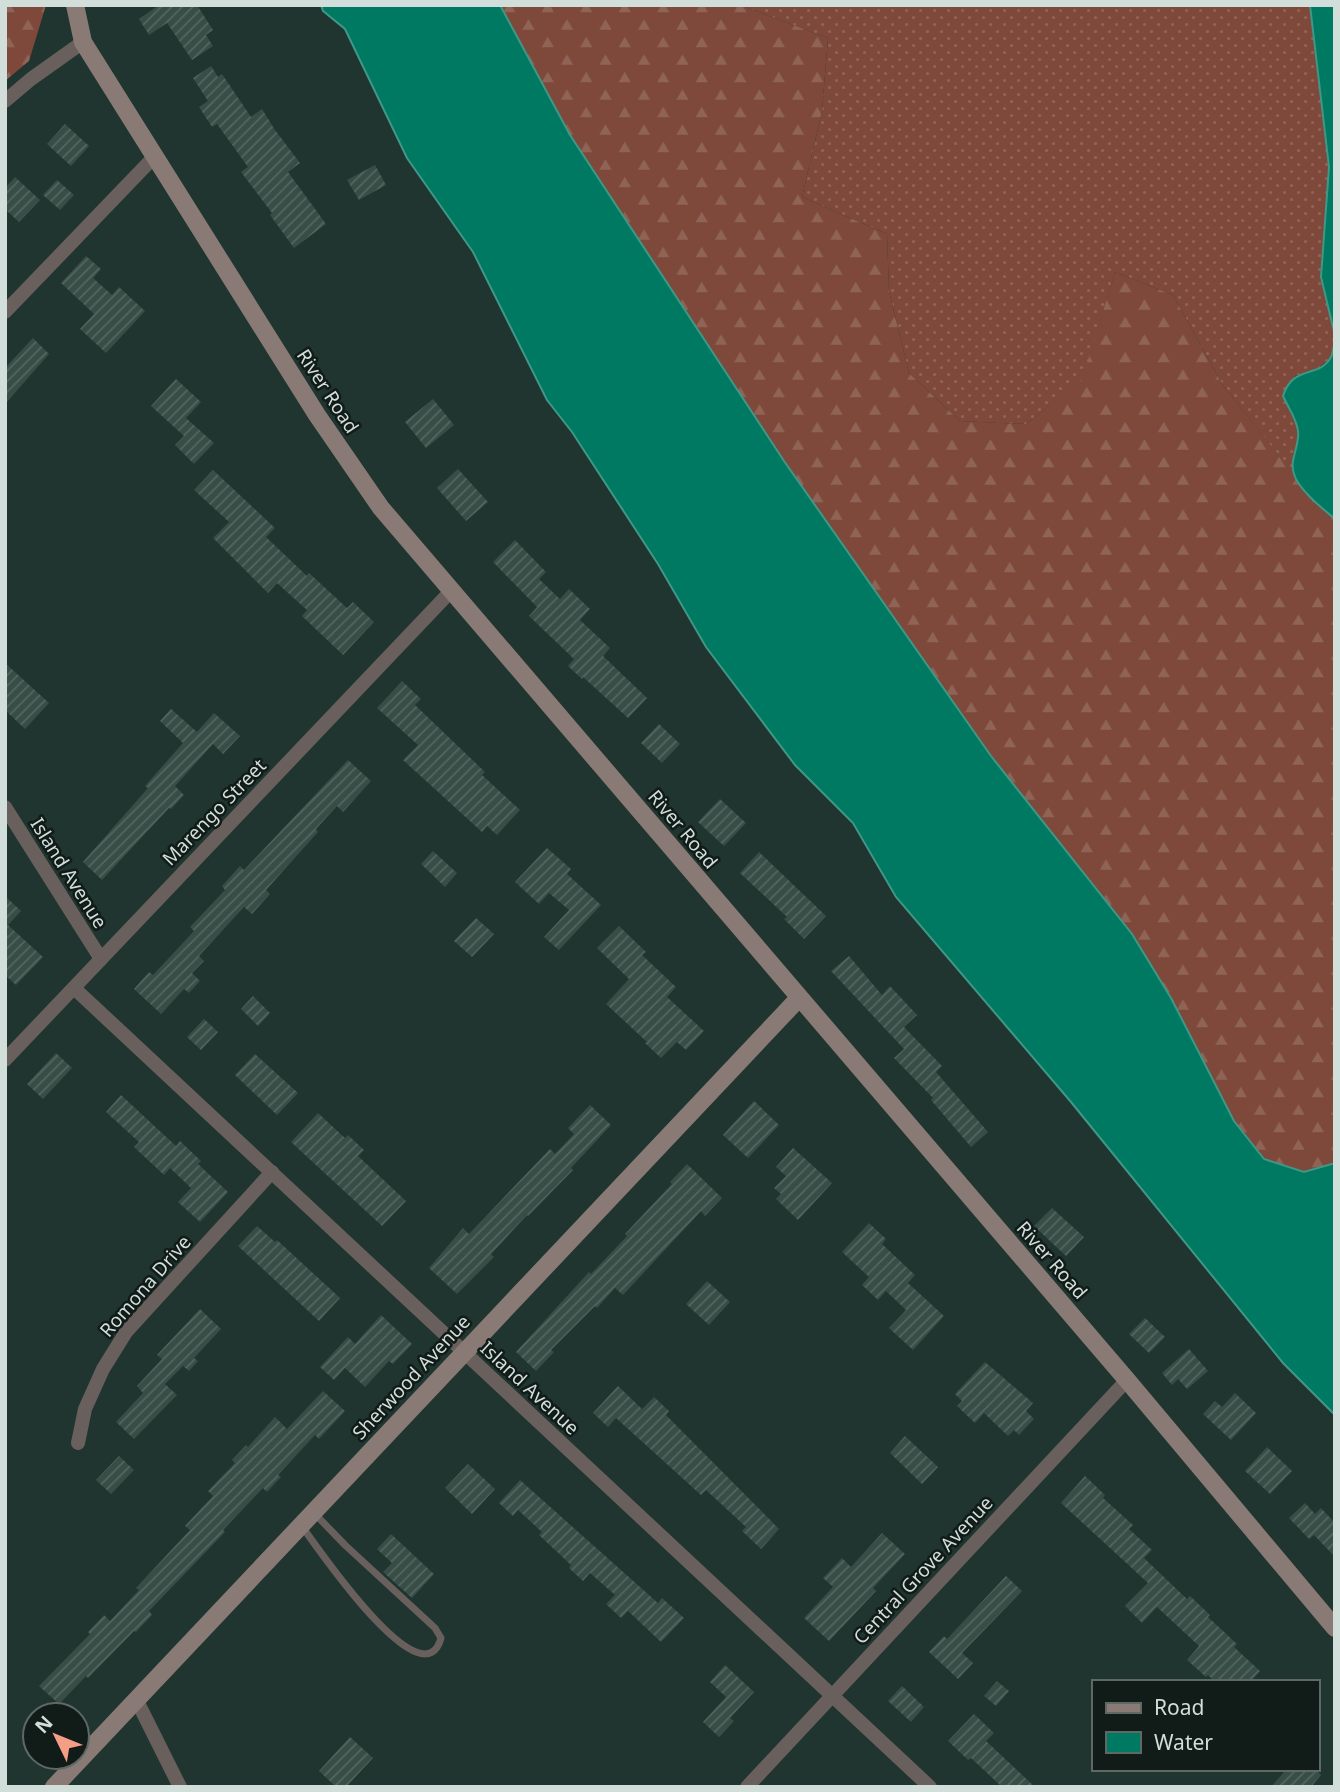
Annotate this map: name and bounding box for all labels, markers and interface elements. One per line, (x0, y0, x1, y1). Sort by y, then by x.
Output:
street label: River Road (291, 344, 365, 438)
street label: Marengo Street (156, 753, 272, 871)
street label: River Road (642, 784, 724, 874)
street label: Island Avenue (25, 813, 113, 933)
street label: River Road (1011, 1215, 1093, 1305)
street label: Romona Drive (94, 1230, 196, 1342)
street label: Sherwood Avenue (346, 1309, 476, 1445)
street label: Island Avenue (475, 1335, 585, 1441)
street label: Central Grove Avenue (847, 1490, 999, 1650)
legend (1092, 1680, 1319, 1771)
text: Road (1154, 1693, 1204, 1721)
north arrow (21, 1701, 91, 1771)
text: N (29, 1710, 58, 1739)
text: Water (1154, 1728, 1213, 1756)

